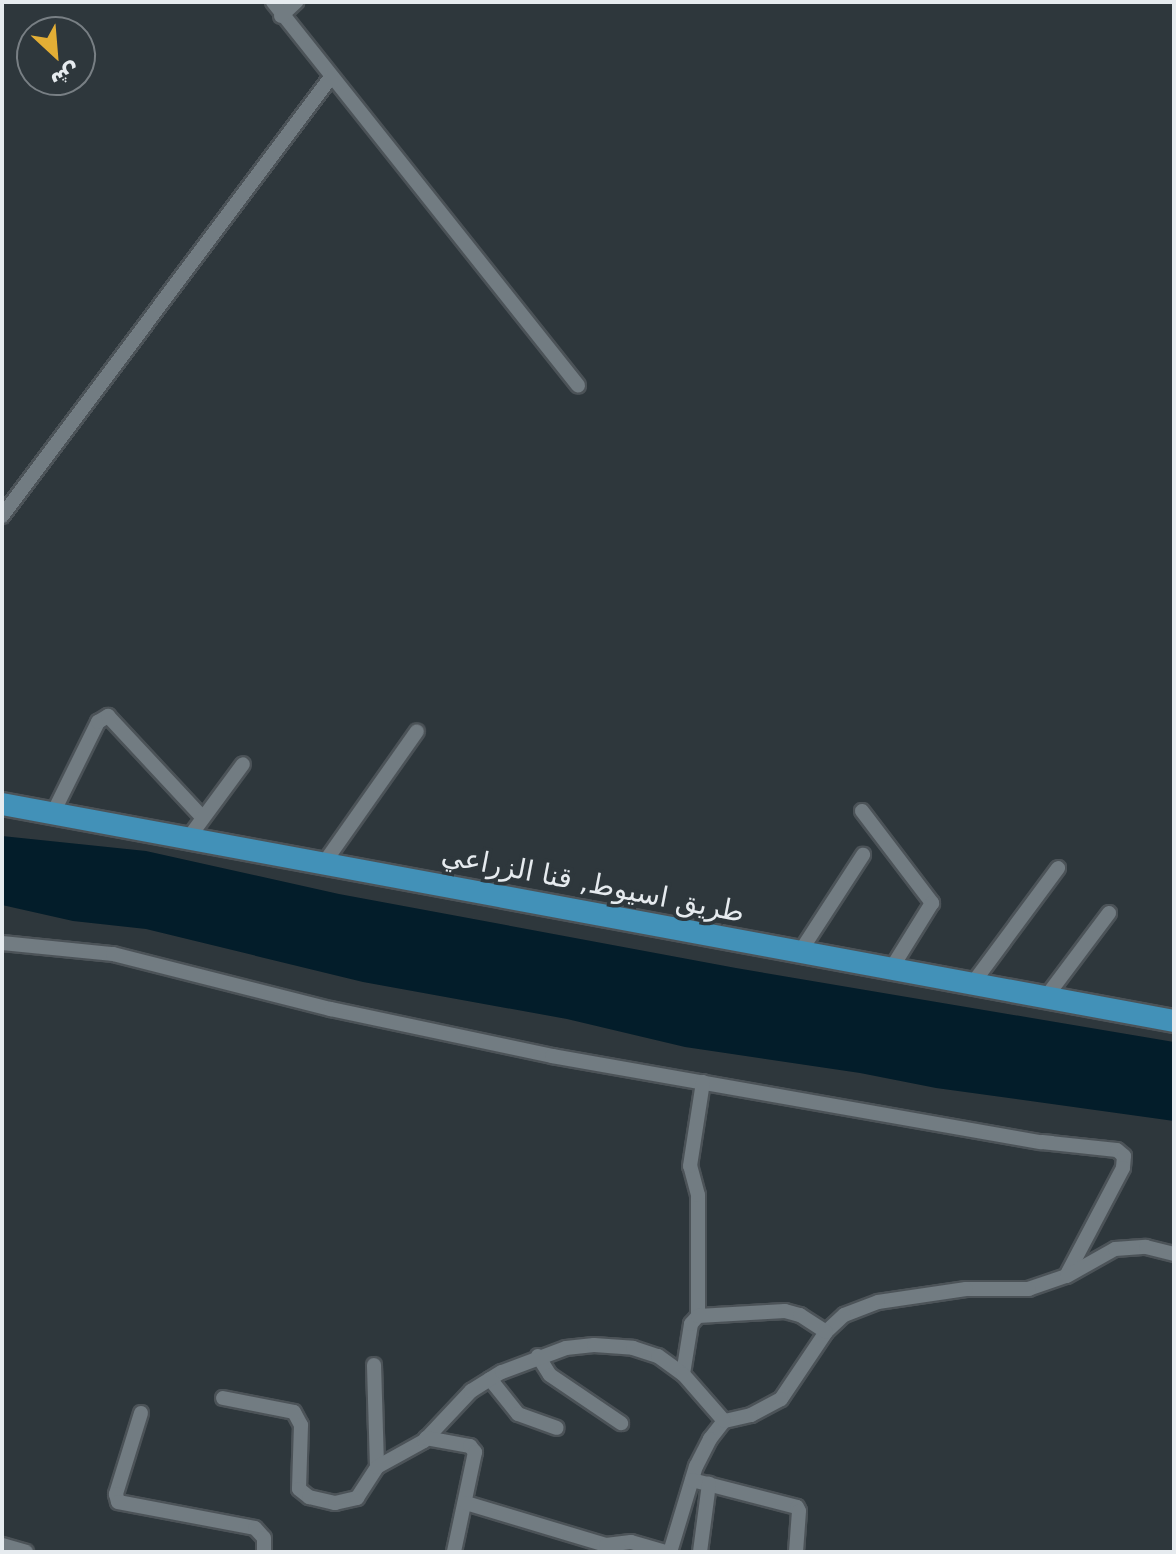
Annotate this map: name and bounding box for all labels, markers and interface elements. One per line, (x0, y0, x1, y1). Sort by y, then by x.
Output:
north arrow (16, 16, 96, 96)
text: ش (47, 58, 85, 94)
street label: طريق اسيوط, قنا الزراعي (439, 838, 747, 930)

